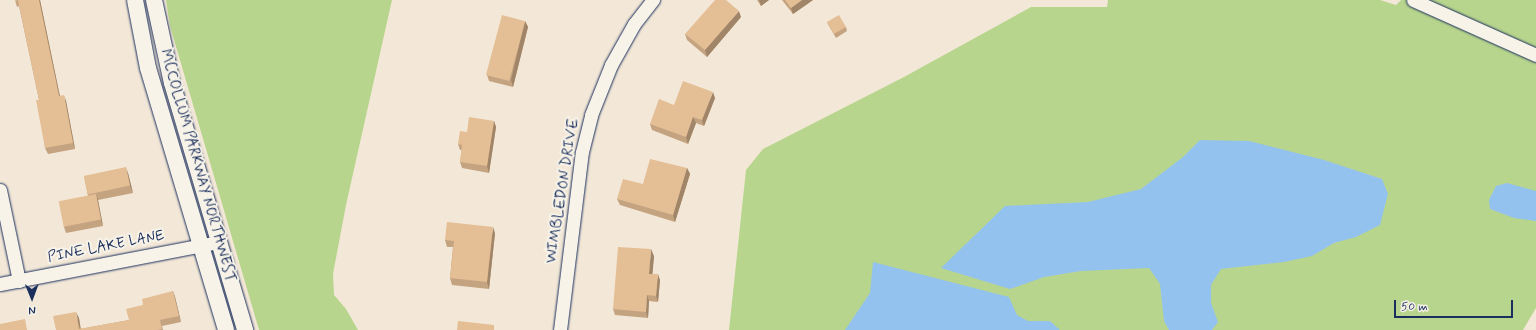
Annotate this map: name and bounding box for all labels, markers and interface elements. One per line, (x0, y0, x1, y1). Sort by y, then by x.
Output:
street label: MCCOLLUM PARKWAY NORTHWEST (155, 48, 239, 284)
street label: WIMBLEDON DRIVE (543, 117, 583, 265)
street label: PINE LAKE LANE (43, 226, 169, 268)
north arrow (12, 278, 52, 318)
scale bar (1396, 292, 1515, 318)
text: 50 m (1401, 299, 1428, 315)
text: N (28, 303, 36, 317)

